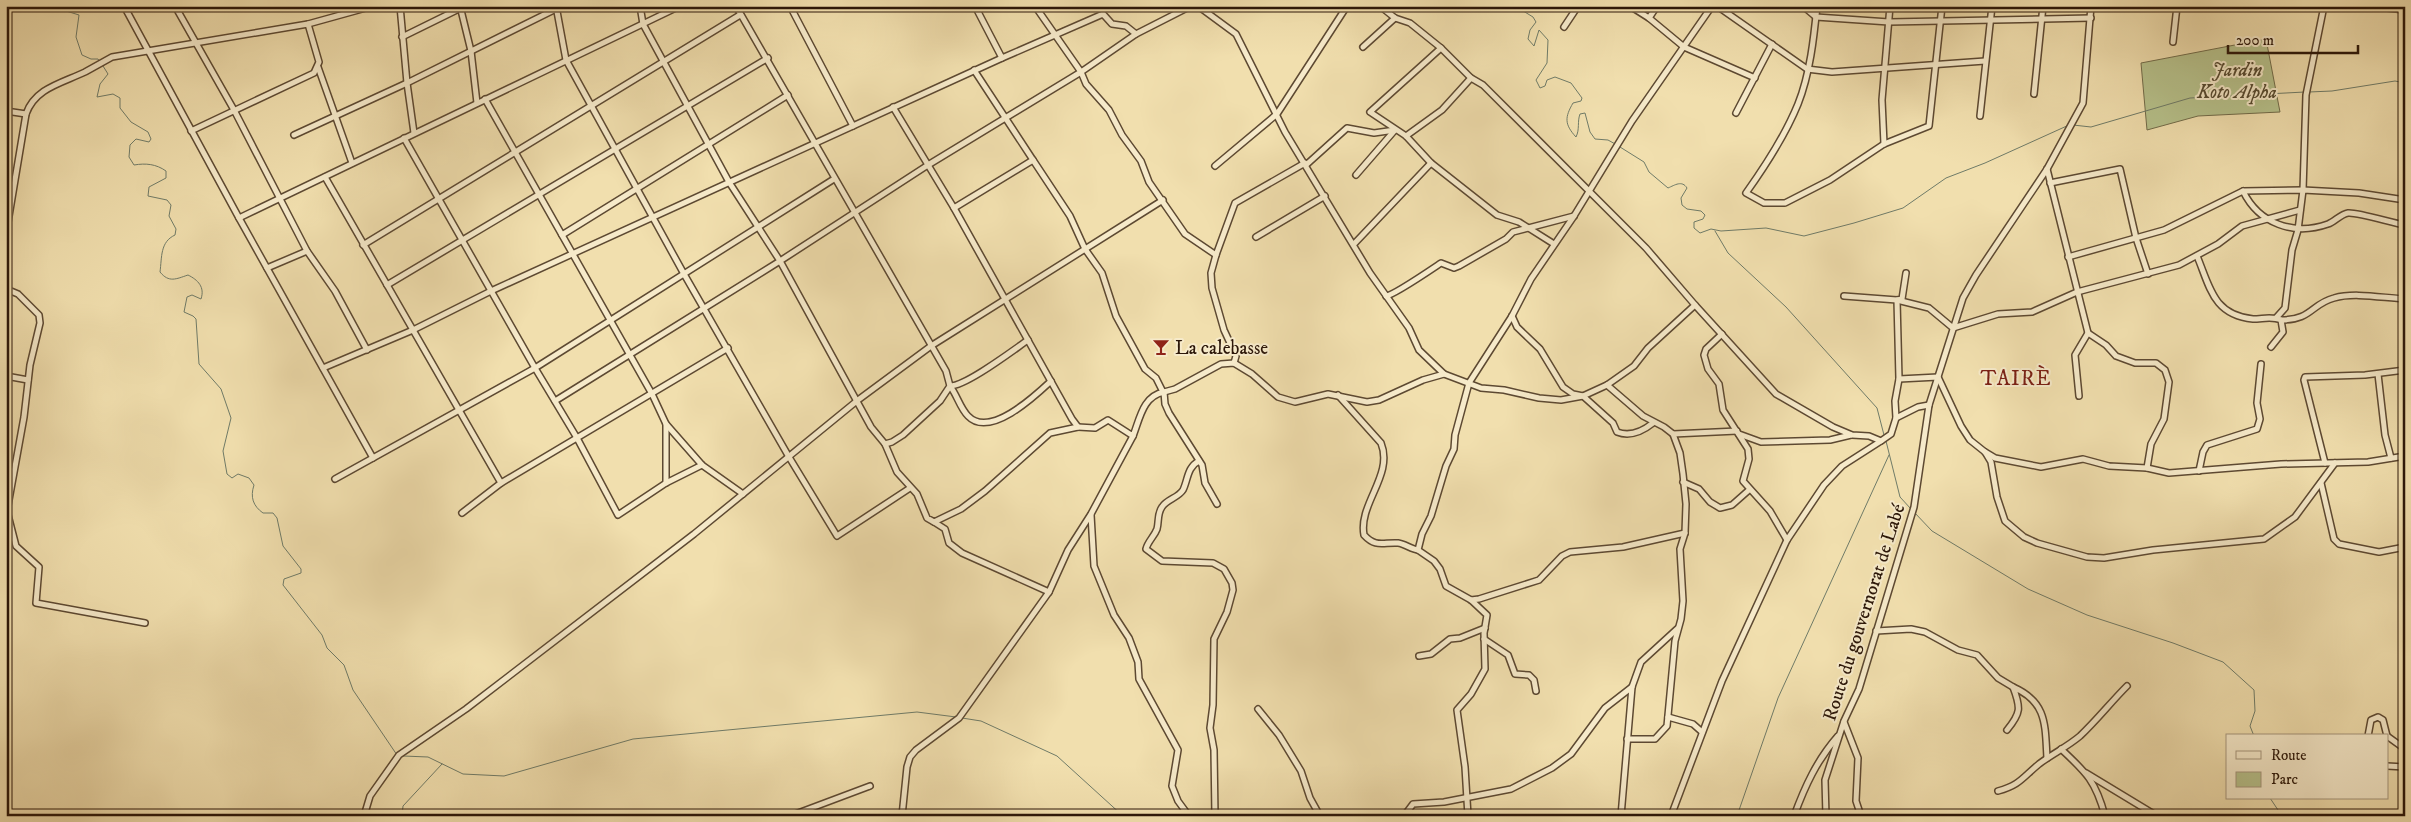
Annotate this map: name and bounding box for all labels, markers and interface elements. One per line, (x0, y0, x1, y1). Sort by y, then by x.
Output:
scale bar (2228, 22, 2358, 54)
text: 200 m (2236, 31, 2274, 50)
park label: Jardin Koto Alpha (2196, 59, 2277, 105)
bar icon: La calebasse (1151, 337, 1171, 357)
place label: La calebasse (1175, 337, 1268, 360)
district label: TAIRÈ (1980, 365, 2052, 392)
street label: Route du gouvernorat de Labé (1818, 501, 1910, 724)
legend (2226, 734, 2388, 800)
text: Route (2271, 746, 2306, 765)
text: Parc (2271, 770, 2299, 789)

